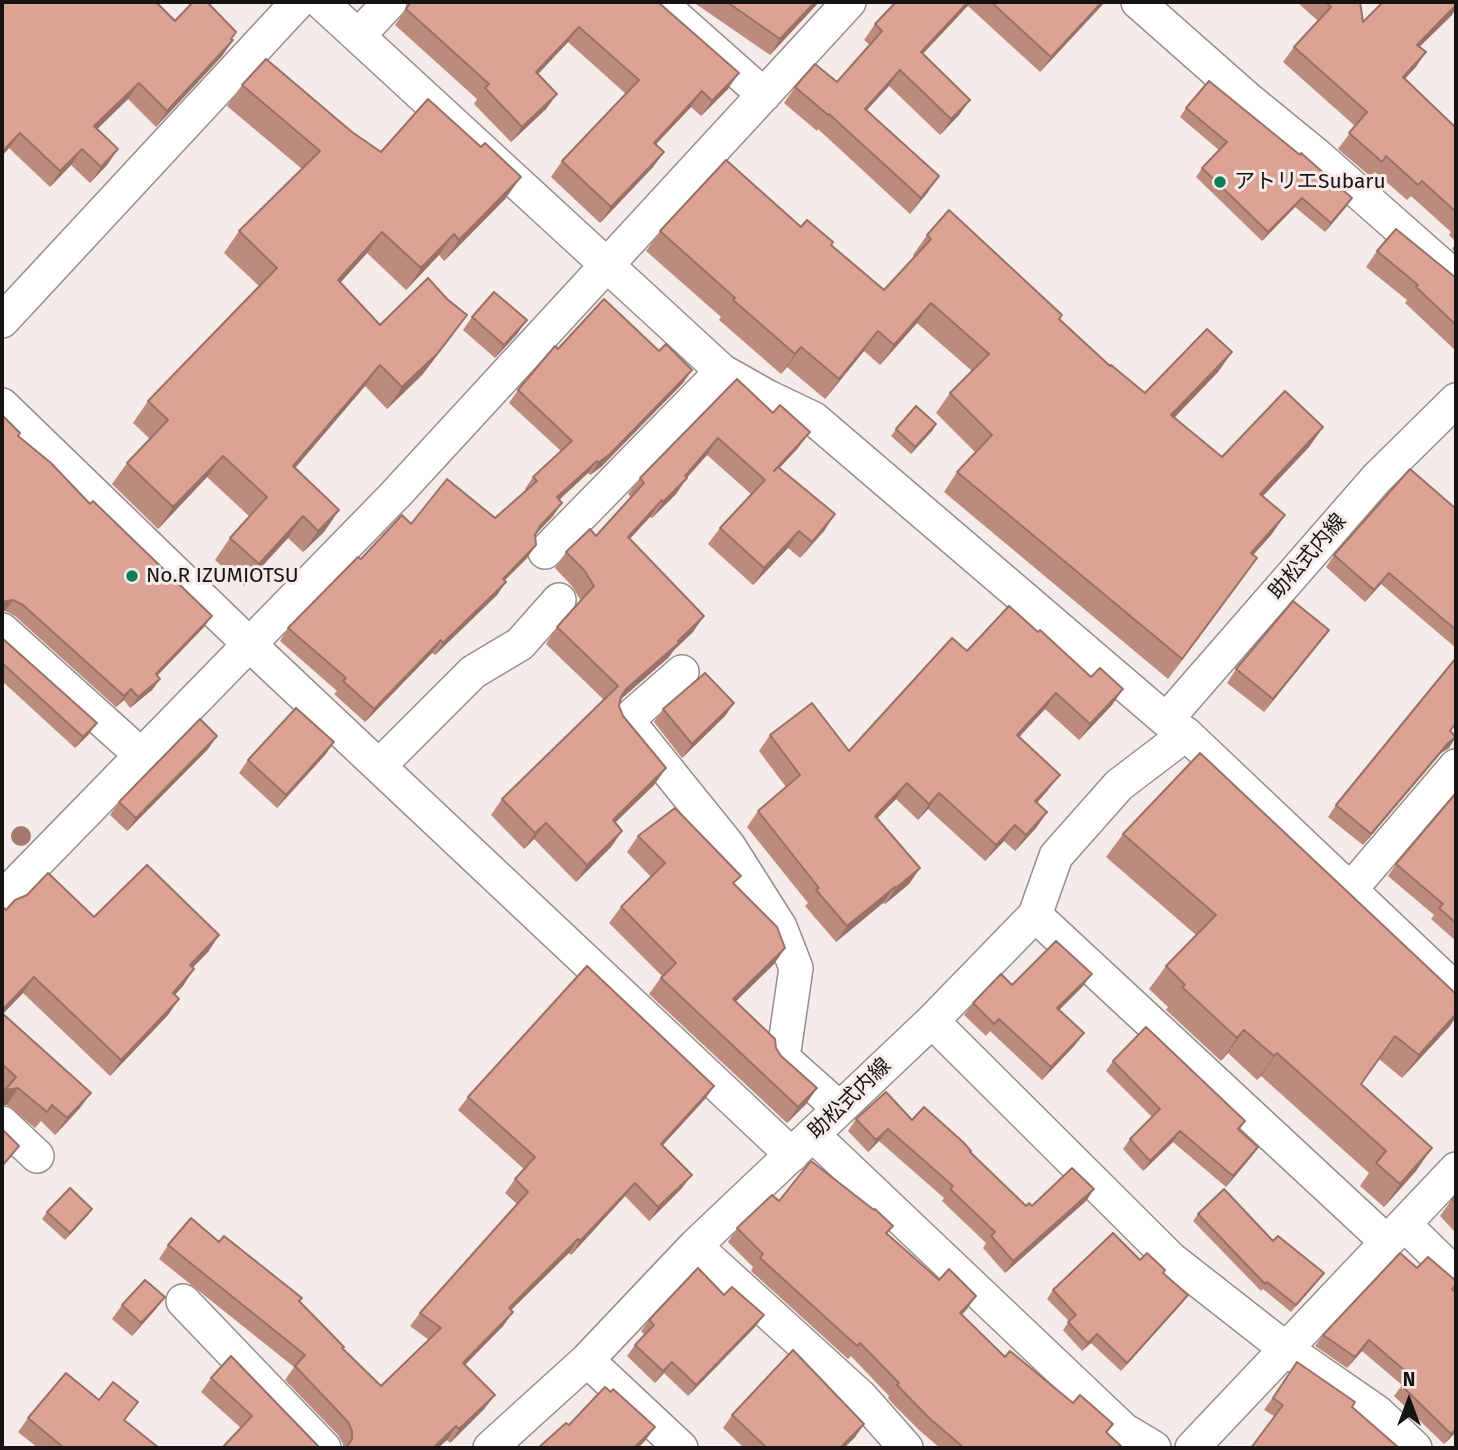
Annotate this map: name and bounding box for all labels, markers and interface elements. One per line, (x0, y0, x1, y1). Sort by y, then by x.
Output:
place label: アトリエSubaru (1234, 169, 1386, 195)
marker: アトリエSubaru (1212, 174, 1228, 190)
street label: 助松式内線 (1264, 509, 1352, 605)
place label: No.R IZUMIOTSU (146, 563, 299, 589)
marker: No.R IZUMIOTSU (124, 568, 140, 584)
street label: 助松式内線 (803, 1053, 897, 1145)
north arrow (1374, 1366, 1444, 1436)
text: N (1403, 1368, 1415, 1391)

